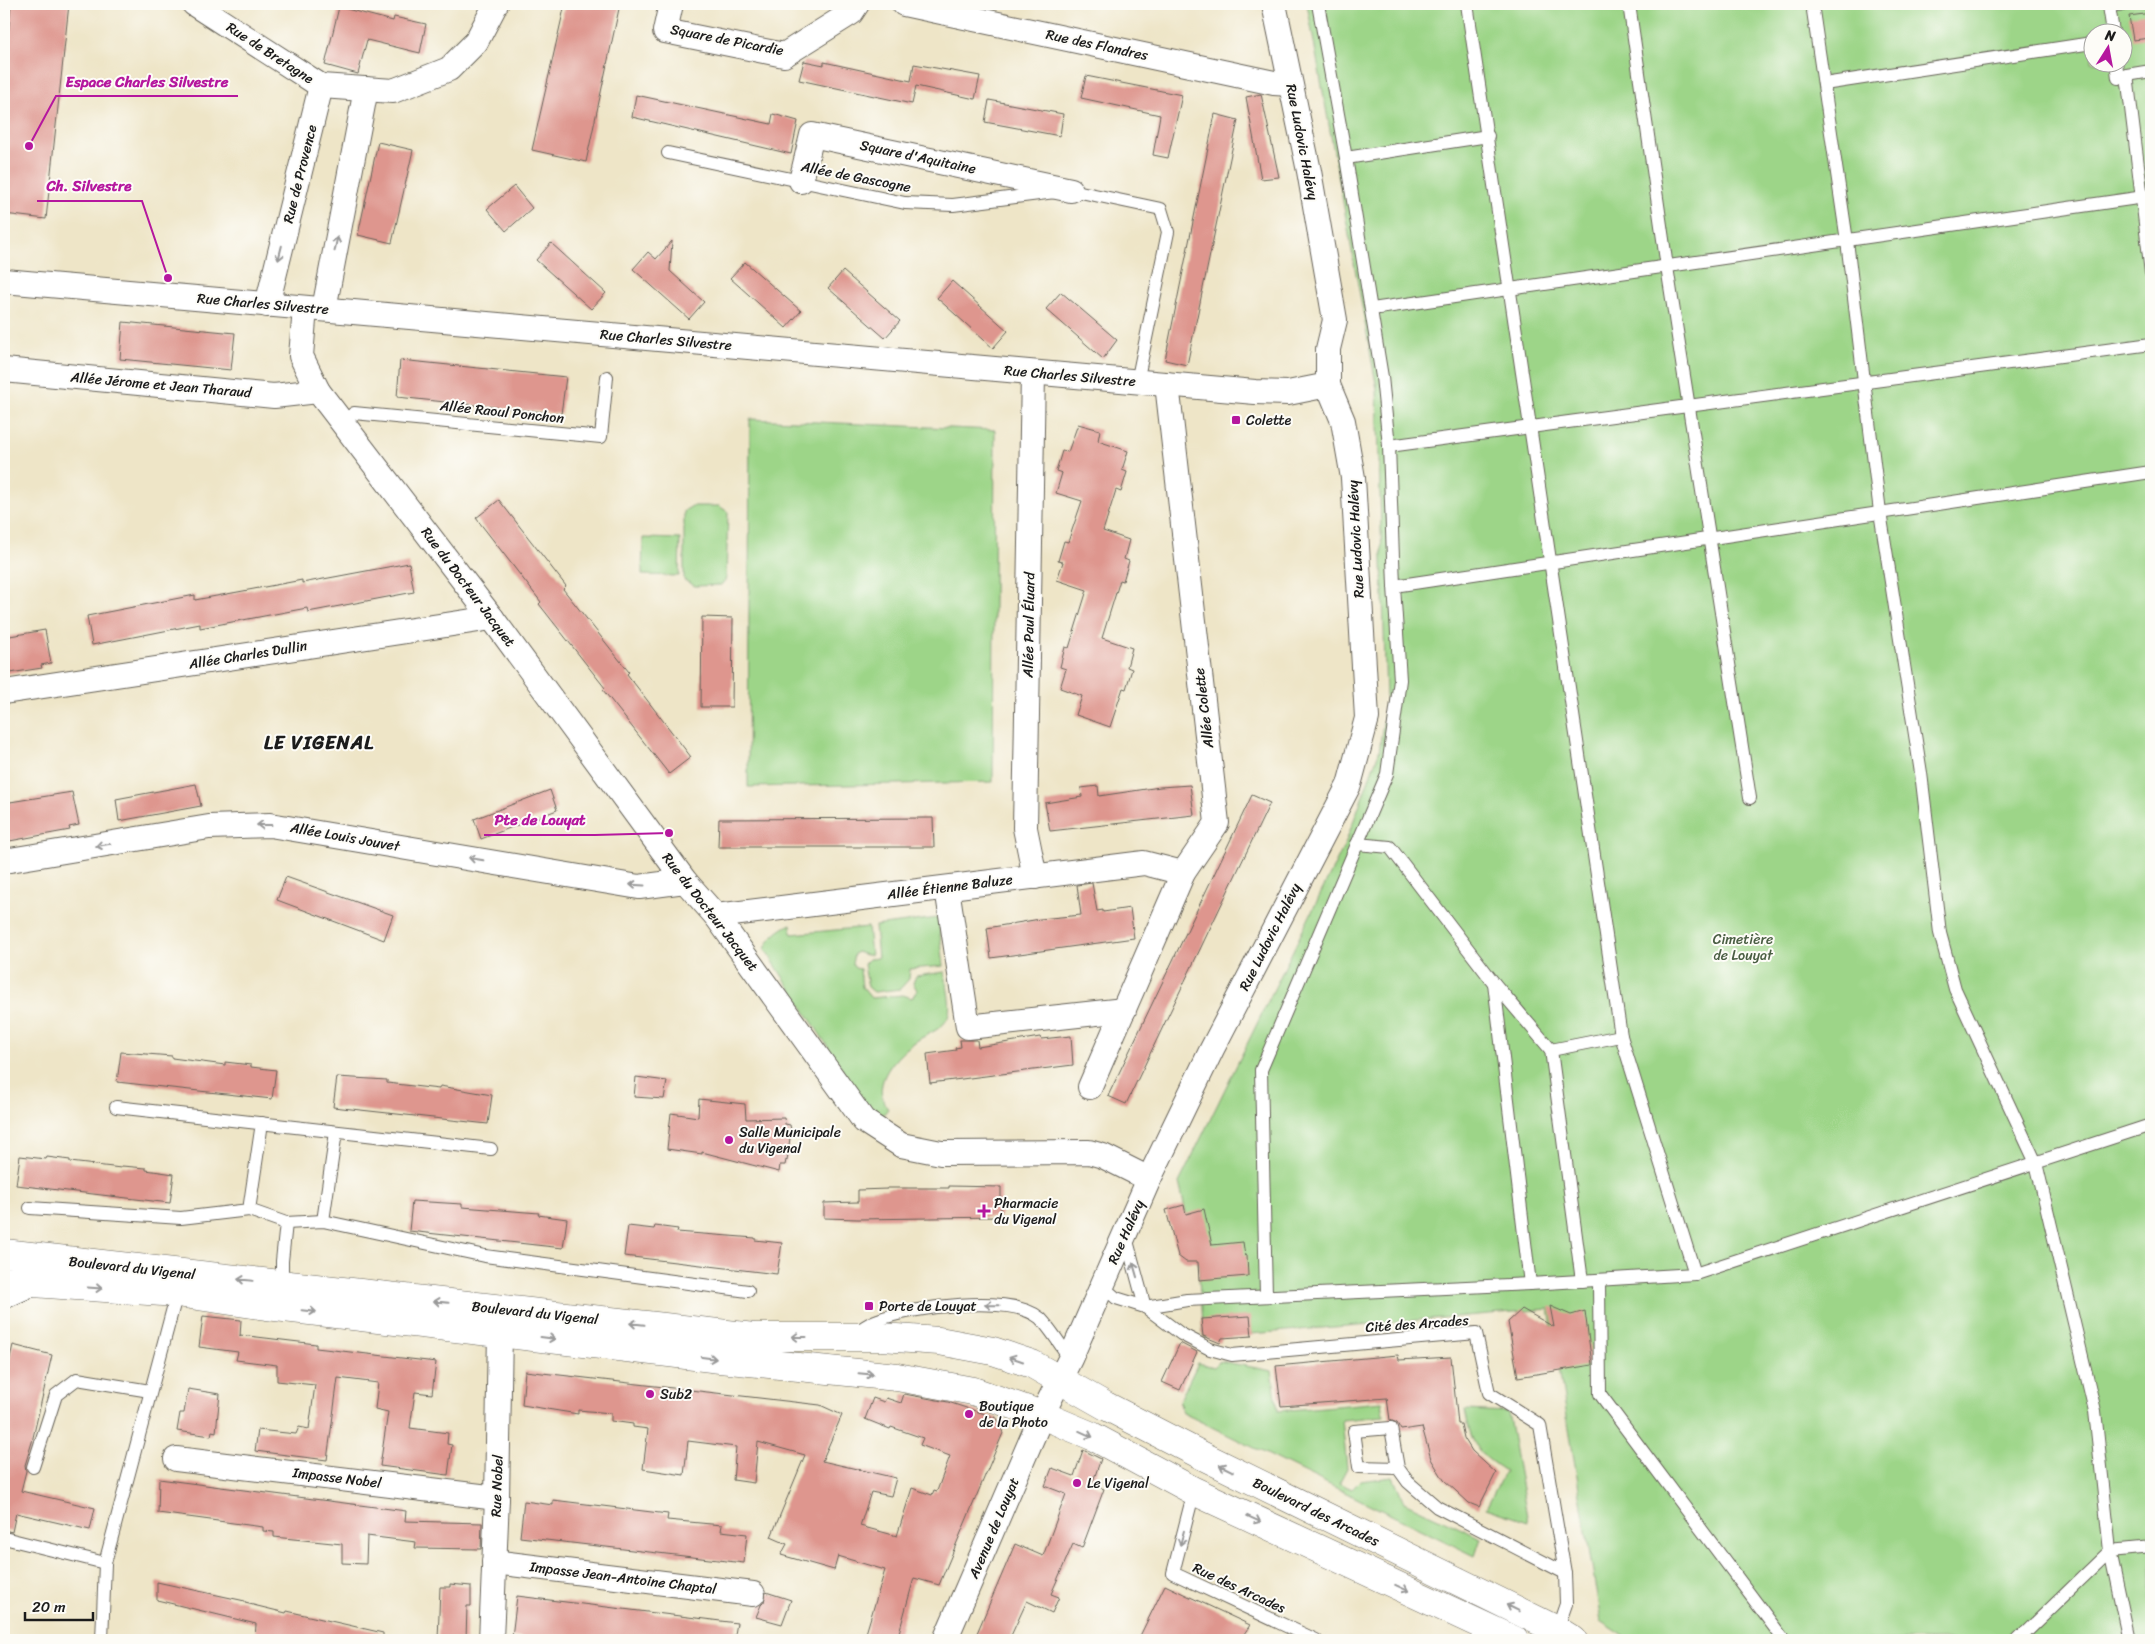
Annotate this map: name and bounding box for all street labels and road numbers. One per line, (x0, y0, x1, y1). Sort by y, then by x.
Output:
street label: Rue de Bretagne (221, 15, 319, 91)
street label: Square de Picardie (668, 17, 786, 63)
street label: Rue des Flandres (1044, 22, 1151, 68)
street label: Rue Ludovic Halévy (1278, 82, 1326, 203)
street label: Rue de Provence (276, 122, 324, 226)
street label: Square d'Aquitaine (858, 132, 978, 182)
street label: Allée de Gascogne (798, 154, 913, 200)
street label: Rue Charles Silvestre (196, 286, 330, 322)
street label: Rue Charles Silvestre (599, 322, 733, 358)
street label: Rue Charles Silvestre (1003, 358, 1137, 394)
street label: Allée Jérome et Jean Tharaud (69, 365, 254, 405)
street label: Allée Raoul Ponchon (438, 393, 566, 431)
street label: Rue Ludovic Halévy (1340, 479, 1372, 599)
street label: Rue du Docteur Jacquet (414, 521, 522, 653)
street label: Allée Paul Éluard (1016, 571, 1042, 679)
street label: Allée Charles Dullin (186, 633, 309, 677)
street label: Allée Colette (1187, 667, 1221, 750)
street label: Allée Louis Jouvet (287, 815, 403, 859)
street label: Rue du Docteur Jacquet (655, 847, 765, 977)
street label: Allée Étienne Baluze (885, 867, 1014, 907)
street label: Rue Ludovic Halévy (1232, 878, 1308, 995)
street label: Rue Halévy (1101, 1195, 1152, 1268)
street label: Boulevard du Vigenal (67, 1249, 198, 1287)
street label: Boulevard du Vigenal (470, 1294, 601, 1332)
street label: Cité des Arcades (1365, 1308, 1470, 1340)
street label: Rue Nobel (483, 1453, 511, 1518)
street label: Impasse Nobel (290, 1460, 384, 1496)
street label: Boulevard des Arcades (1248, 1470, 1384, 1554)
street label: Avenue de Louyat (961, 1473, 1027, 1584)
street label: Impasse Jean-Antoine Chaptal (527, 1554, 719, 1602)
street label: Rue des Arcades (1188, 1555, 1290, 1621)

